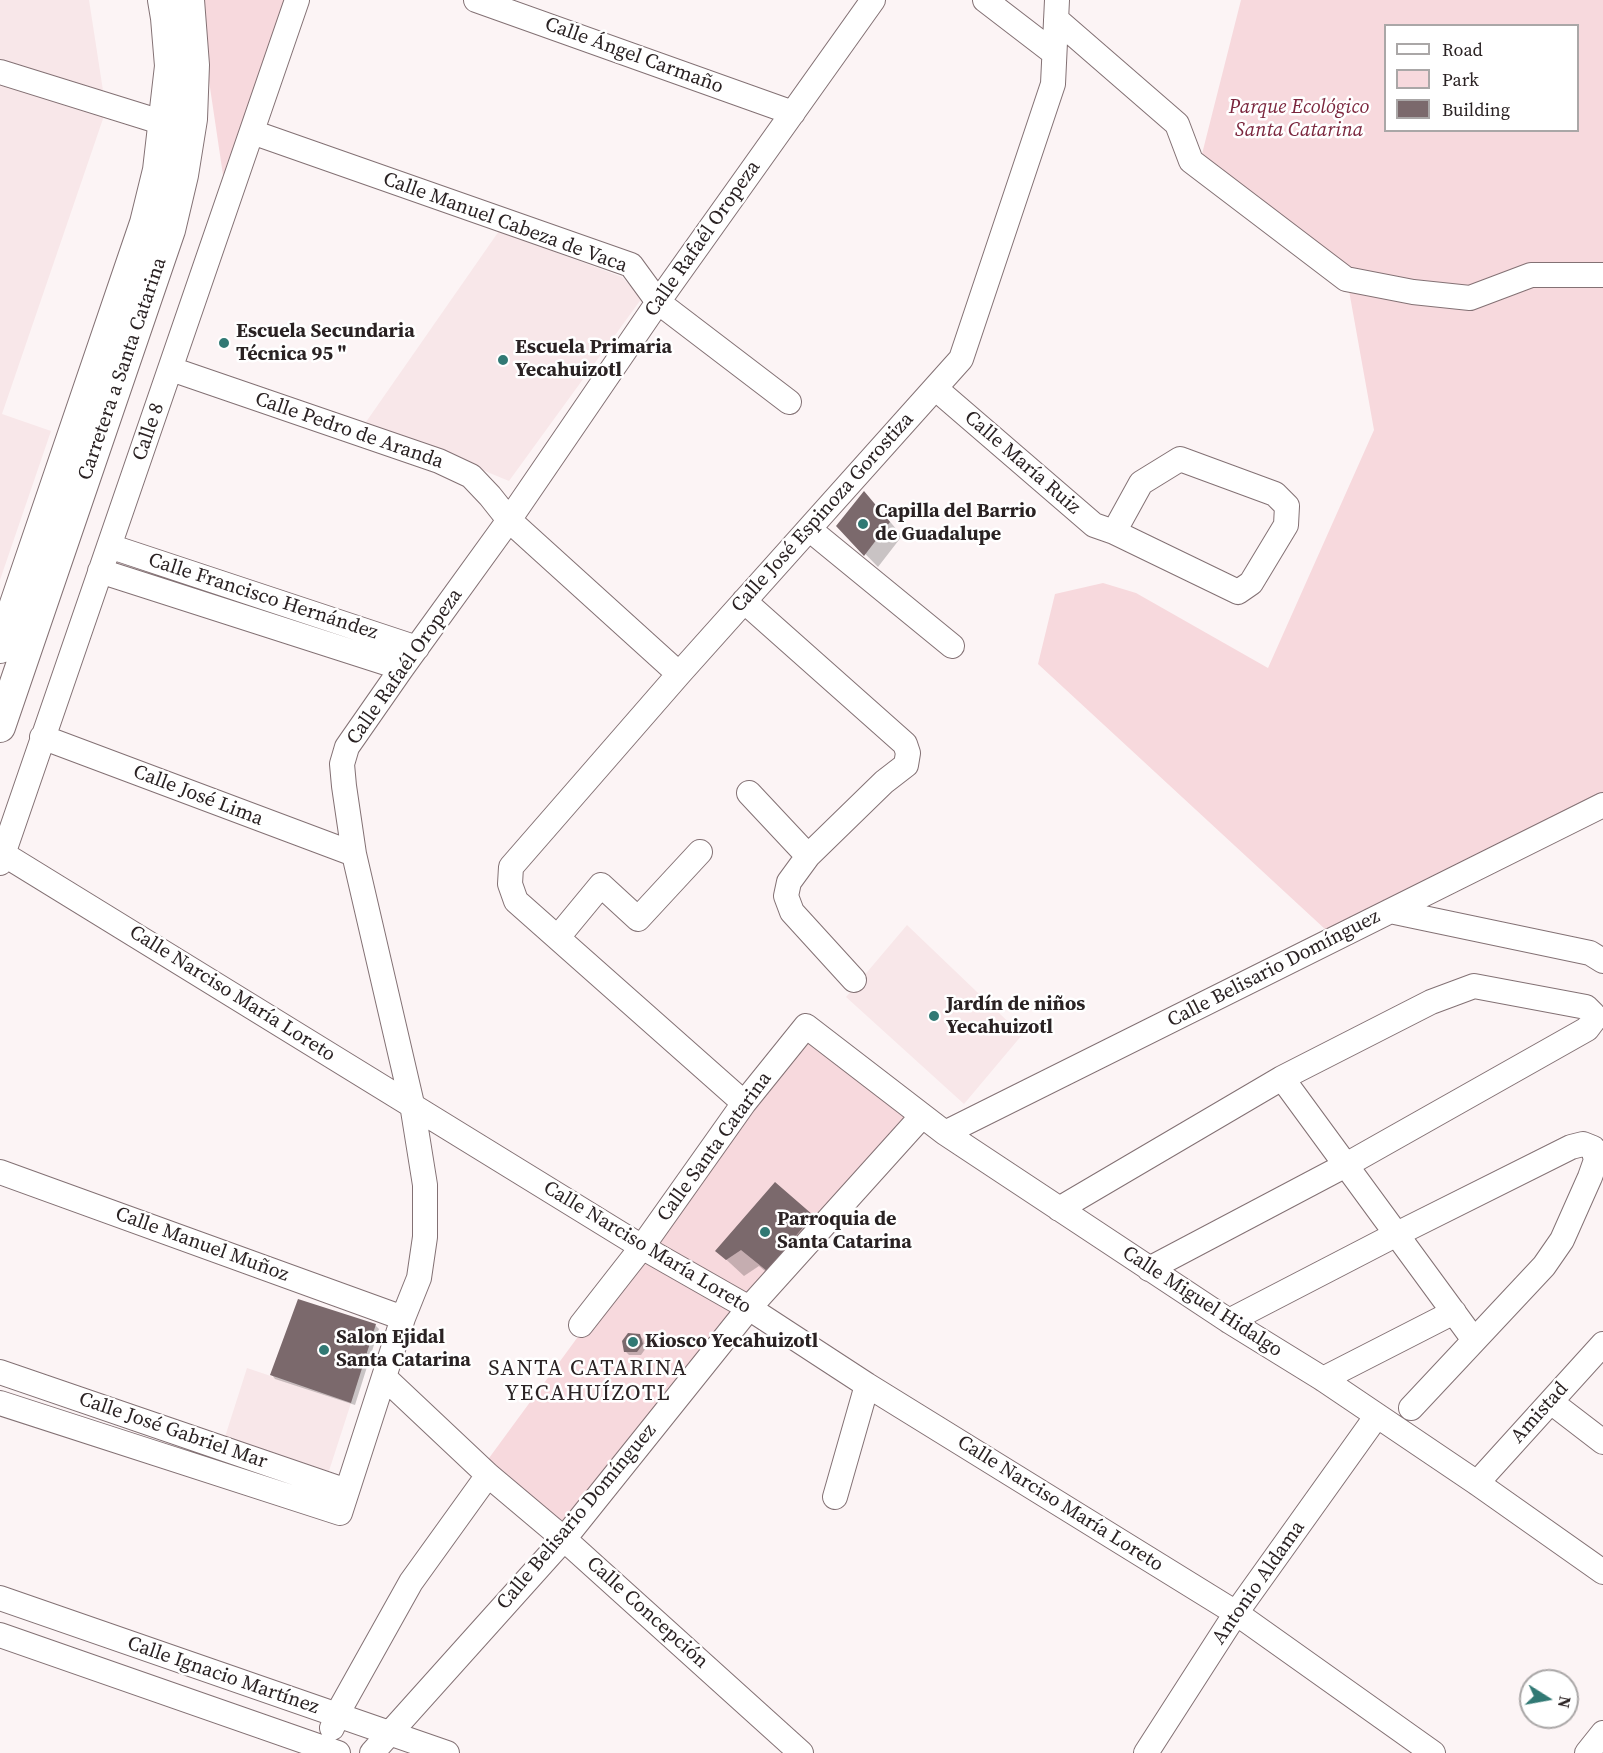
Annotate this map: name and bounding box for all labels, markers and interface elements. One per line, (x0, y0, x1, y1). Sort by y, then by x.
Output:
street label: Calle Ángel Carmaño (542, 13, 726, 99)
legend (1384, 24, 1579, 132)
text: Road (1442, 37, 1483, 62)
text: Park (1442, 67, 1479, 92)
park label: Parque Ecológico Santa Catarina (1229, 96, 1369, 143)
text: Building (1442, 97, 1510, 122)
street label: Calle Rafaél Oropeza (640, 156, 766, 322)
street label: Calle Manuel Cabeza de Vaca (380, 168, 630, 278)
street label: Carretera a Santa Catarina (74, 254, 172, 484)
place label: Escuela Secundaria Técnica 95 " (236, 320, 415, 367)
marker: Escuela Secundaria Técnica 95 " (217, 336, 231, 350)
place label: Escuela Primaria Yecahuizotl (515, 336, 672, 383)
marker: Escuela Primaria Yecahuizotl (496, 353, 510, 367)
street label: Calle Pedro de Aranda (252, 387, 446, 475)
street label: Calle 8 (128, 400, 170, 464)
street label: Calle María Ruiz (959, 406, 1085, 520)
street label: Calle José Espinoza Gorostiza (727, 408, 919, 618)
place label: Capilla del Barrio de Guadalupe (875, 500, 1036, 547)
marker: Capilla del Barrio de Guadalupe (856, 517, 870, 531)
street label: Calle Francisco Hernández (145, 549, 381, 645)
street label: Calle Rafaél Oropeza (342, 584, 468, 750)
street label: Calle José Lima (130, 760, 266, 832)
street label: Calle Belisario Domínguez (1164, 905, 1384, 1033)
street label: Calle Narciso María Loreto (125, 921, 339, 1067)
place label: Jardín de niños Yecahuizotl (946, 993, 1085, 1040)
marker: Jardín de niños Yecahuizotl (927, 1009, 941, 1023)
street label: Calle Santa Catarina (653, 1067, 777, 1227)
street label: Calle Narciso María Loreto (539, 1176, 755, 1320)
street label: Calle Manuel Muñoz (112, 1202, 292, 1288)
place label: Parroquia de Santa Catarina (777, 1208, 912, 1255)
marker: Parroquia de Santa Catarina (758, 1225, 772, 1239)
street label: Calle Miguel Hidalgo (1117, 1241, 1287, 1363)
place label: Salon Ejidal Santa Catarina (336, 1326, 471, 1373)
place label: Kiosco Yecahuizotl (645, 1330, 818, 1354)
marker: Kiosco Yecahuizotl (626, 1335, 640, 1349)
marker: Salon Ejidal Santa Catarina (317, 1343, 331, 1357)
district label: SANTA CATARINA YECAHUÍZOTL (488, 1356, 688, 1408)
street label: Amistad (1506, 1377, 1574, 1449)
street label: Calle José Gabriel Mar (76, 1387, 270, 1475)
street label: Calle Belisario Domínguez (492, 1419, 662, 1615)
street label: Calle Narciso María Loreto (953, 1431, 1167, 1577)
street label: Antonio Aldama (1208, 1517, 1310, 1649)
street label: Calle Concepción (581, 1552, 713, 1674)
street label: Calle Ignacio Martínez (124, 1632, 322, 1720)
north arrow (1519, 1669, 1579, 1729)
text: N (1553, 1694, 1577, 1710)

